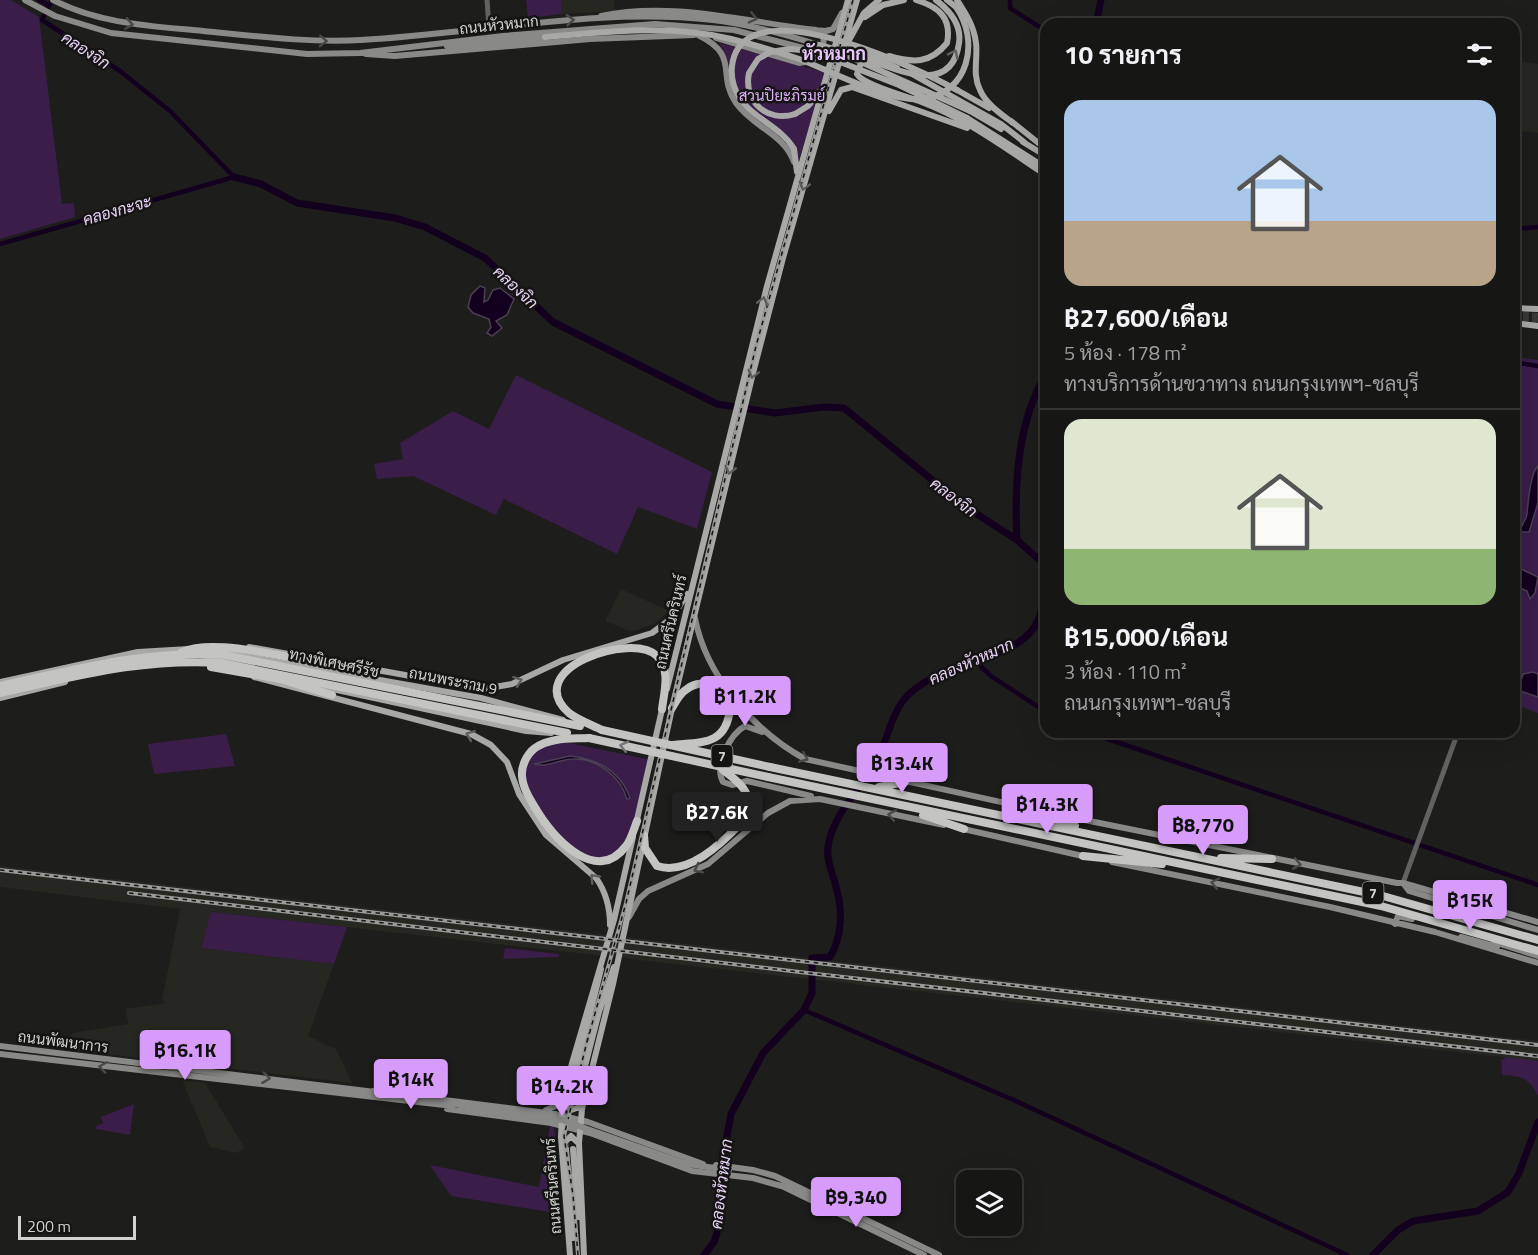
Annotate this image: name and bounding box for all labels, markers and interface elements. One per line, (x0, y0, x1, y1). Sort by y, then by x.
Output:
street label: ถนนหัวหมาก (458, 9, 540, 40)
one-way arrow (748, 11, 758, 24)
one-way arrow (565, 14, 574, 27)
one-way arrow (124, 17, 133, 29)
water label: คลองจิก (57, 25, 115, 75)
one-way arrow (318, 34, 327, 47)
text: 10 รายการ (1064, 35, 1182, 74)
icon: filters (1463, 38, 1496, 71)
district label: หัวหมาก (802, 40, 866, 67)
one-way arrow (946, 49, 958, 60)
park label: สวนปิยะภิรมย์ (739, 84, 825, 107)
icon: home (1226, 139, 1334, 247)
one-way arrow (799, 180, 811, 191)
water label: คลองกะจะ (80, 189, 155, 231)
water label: คลองจิก (488, 260, 544, 314)
one-way arrow (755, 296, 768, 306)
text: ฿27,600/เดือน (1064, 298, 1228, 337)
text: 5 ห้อง · 178 m² (1064, 337, 1187, 368)
one-way arrow (747, 368, 760, 378)
text: ทางบริการด้านขวาทาง ถนนกรุงเทพฯ-ชลบุรี (1064, 368, 1419, 399)
icon: home (1226, 458, 1334, 566)
one-way arrow (724, 465, 737, 475)
water label: คลองจิก (925, 471, 983, 523)
street label: ถนนศรีนครินทร์ (648, 572, 693, 672)
text: ฿15,000/เดือน (1064, 617, 1228, 656)
water label: คลองหัวหมาก (925, 632, 1017, 690)
street label: ทางพิเศษศรีรัช (287, 642, 381, 683)
text: 3 ห้อง · 110 m² (1064, 656, 1187, 687)
street label: ถนนพระราม 9 (407, 661, 499, 700)
one-way arrow (512, 676, 523, 688)
pin: ฿11.2K (696, 676, 794, 727)
text: ฿11.2K (714, 680, 776, 711)
text: ถนนกรุงเทพฯ-ชลบุรี (1064, 687, 1231, 718)
one-way arrow (465, 730, 476, 742)
one-way arrow (619, 740, 629, 753)
pin: ฿13.4K (853, 743, 951, 794)
road number: 7 (712, 745, 732, 767)
text: ฿13.4K (871, 747, 933, 778)
one-way arrow (798, 751, 809, 763)
pin: ฿14.3K (998, 784, 1096, 835)
text: ฿14.3K (1016, 788, 1078, 819)
pin: ฿27.6K (668, 792, 766, 843)
text: ฿27.6K (686, 796, 748, 827)
pin: ฿8,770 (1154, 805, 1252, 856)
one-way arrow (887, 809, 897, 822)
text: ฿8,770 (1172, 809, 1234, 840)
one-way arrow (1292, 857, 1302, 870)
one-way arrow (693, 862, 704, 874)
one-way arrow (590, 874, 601, 884)
one-way arrow (1211, 877, 1221, 890)
pin: ฿15K (1434, 880, 1506, 931)
road number: 7 (1362, 882, 1384, 904)
text: ฿15K (1447, 884, 1493, 915)
street label: ถนนพัฒนาการ (16, 1025, 110, 1058)
pin: ฿16.1K (136, 1030, 234, 1081)
text: ฿16.1K (154, 1034, 216, 1065)
pin: ฿14K (375, 1059, 447, 1110)
one-way arrow (98, 1061, 107, 1073)
text: ฿14K (388, 1063, 434, 1094)
pin: ฿14.2K (513, 1066, 611, 1117)
text: ฿14.2K (531, 1070, 593, 1101)
one-way arrow (262, 1072, 271, 1084)
street label: ถนนศรีนครินทร์ (538, 1137, 567, 1235)
water label: คลองหัวหมาก (704, 1137, 738, 1231)
map controls (956, 1170, 1022, 1236)
button: layers (956, 1170, 1022, 1236)
pin: ฿9,340 (807, 1177, 905, 1228)
text: ฿9,340 (825, 1181, 887, 1212)
scale bar (18, 1213, 136, 1240)
text: 200 m (27, 1214, 71, 1238)

